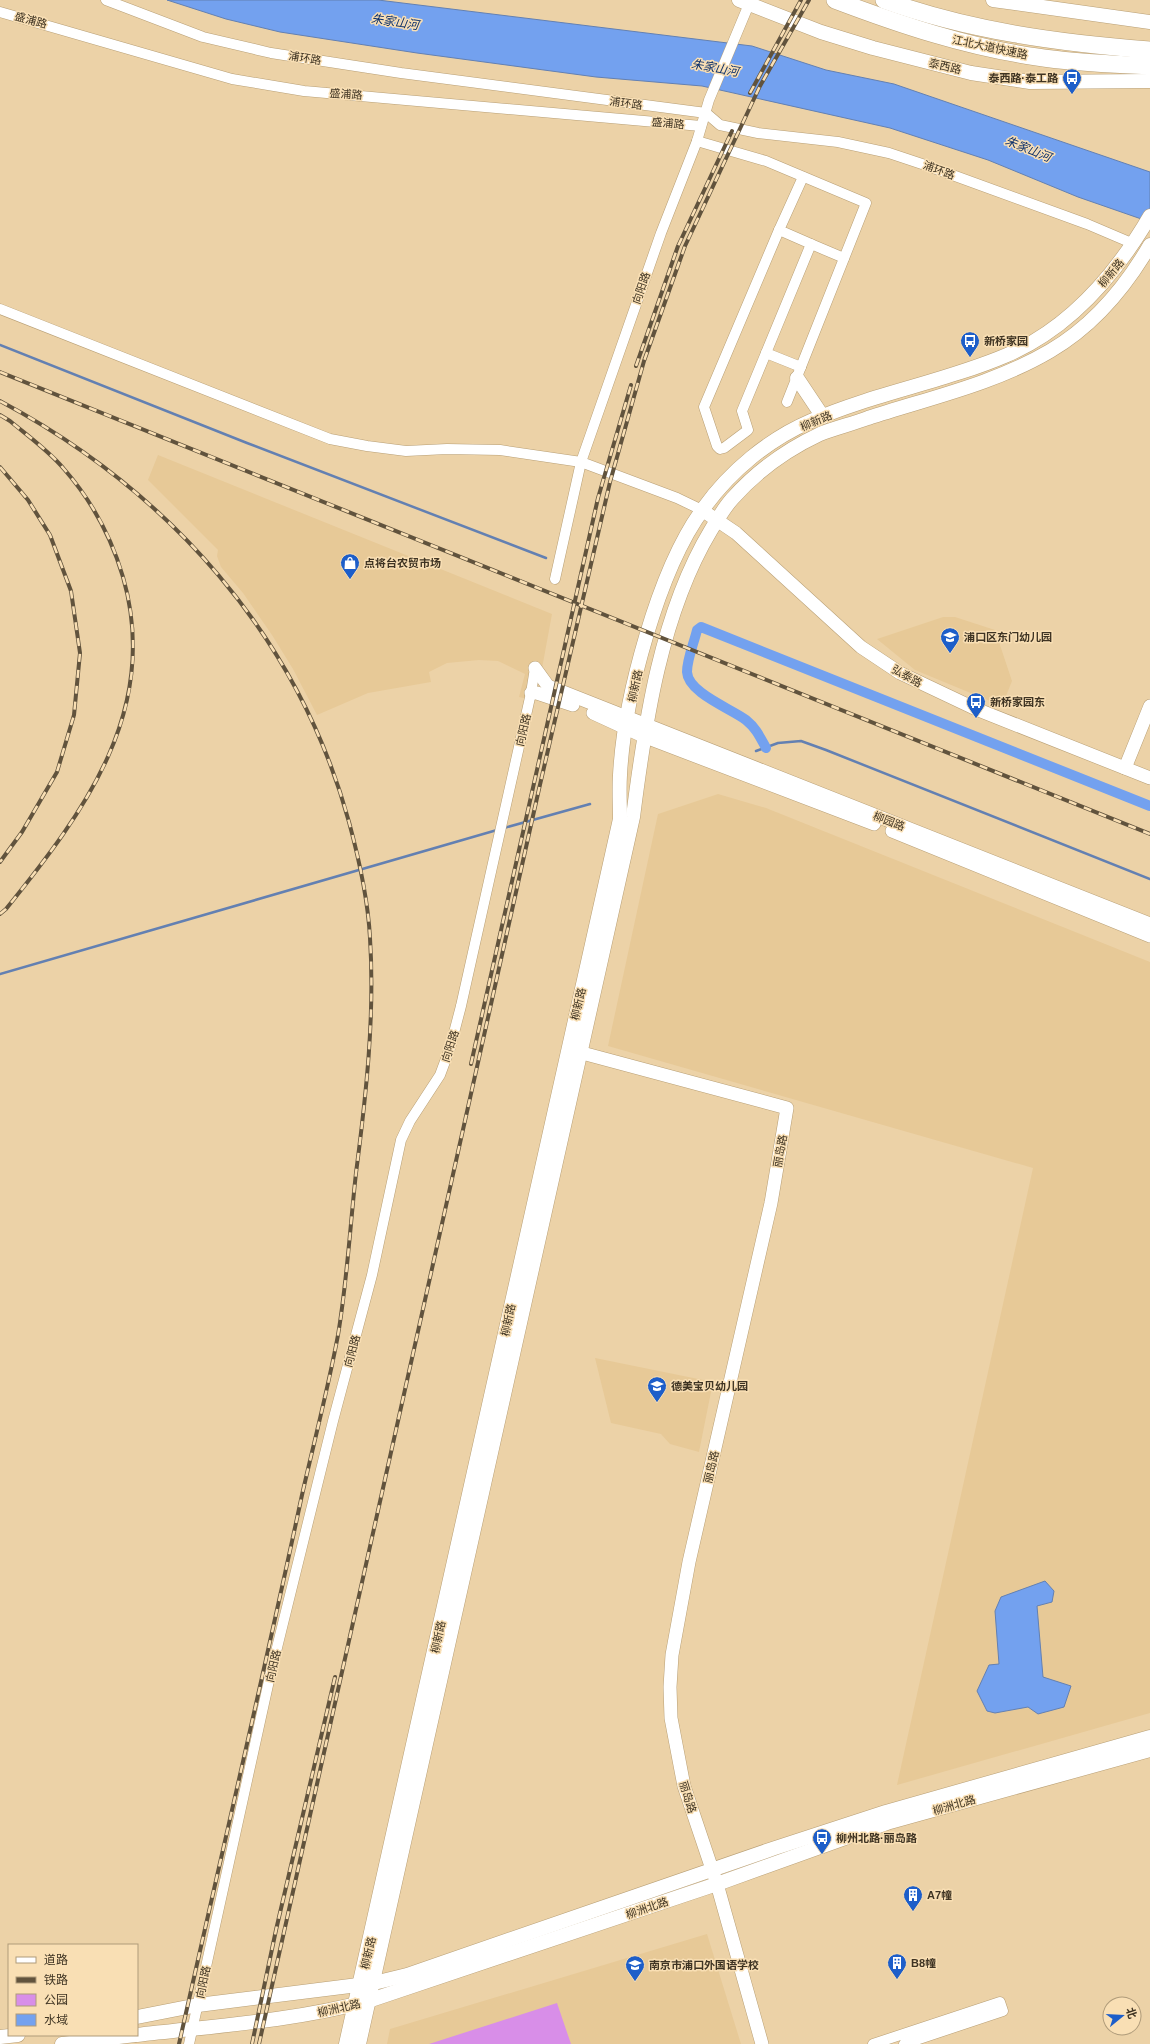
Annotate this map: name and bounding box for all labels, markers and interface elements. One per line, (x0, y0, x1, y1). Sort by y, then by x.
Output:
street label: 盛浦路 (14, 10, 48, 30)
water label: 朱家山河 (370, 12, 422, 33)
street label: 江北大道快速路 (951, 33, 1029, 61)
street label: 浦环路 (288, 49, 322, 67)
street label: 泰西路 (928, 56, 962, 76)
water label: 朱家山河 (690, 57, 742, 79)
bus stop icon: 泰西路·泰工路 (1061, 67, 1083, 95)
place label: 泰西路·泰工路 (988, 72, 1059, 84)
street label: 盛浦路 (329, 87, 363, 101)
street label: 浦环路 (609, 95, 643, 111)
street label: 盛浦路 (651, 116, 685, 130)
water label: 朱家山河 (1003, 134, 1055, 165)
street label: 浦环路 (921, 159, 957, 181)
street label: 柳新路 (1096, 257, 1126, 289)
street label: 向阳路 (630, 270, 652, 306)
bus stop icon: 新桥家园 (959, 330, 981, 358)
place label: 新桥家园 (984, 335, 1028, 347)
street label: 柳新路 (798, 409, 834, 433)
shop icon: 点将台农贸市场 (339, 552, 361, 580)
place label: 点将台农贸市场 (364, 557, 441, 569)
school or university icon: 浦口区东门幼儿园 (939, 626, 961, 654)
place label: 浦口区东门幼儿园 (964, 631, 1052, 643)
street label: 弘泰路 (890, 663, 924, 689)
street label: 柳新路 (626, 669, 644, 703)
bus stop icon: 新桥家园东 (965, 691, 987, 719)
place label: 新桥家园东 (990, 696, 1045, 708)
street label: 向阳路 (513, 713, 533, 747)
street label: 柳园路 (871, 809, 907, 833)
street label: 柳新路 (568, 987, 588, 1021)
street label: 向阳路 (439, 1028, 461, 1064)
street label: 丽岛路 (771, 1134, 789, 1168)
street label: 柳新路 (499, 1303, 517, 1337)
street label: 向阳路 (342, 1334, 362, 1368)
school or university icon: 德美宝贝幼儿园 (646, 1375, 668, 1403)
place label: 德美宝贝幼儿园 (671, 1380, 748, 1392)
street label: 丽岛路 (701, 1450, 721, 1484)
street label: 柳新路 (429, 1620, 447, 1654)
street label: 向阳路 (263, 1649, 283, 1683)
street label: 丽岛路 (677, 1779, 699, 1815)
street label: 柳洲北路 (931, 1793, 977, 1817)
bus stop icon: 柳州北路·丽岛路 (811, 1827, 833, 1855)
place label: 柳州北路·丽岛路 (836, 1832, 918, 1844)
building icon: A7幢 (902, 1884, 924, 1912)
place label: A7幢 (927, 1889, 952, 1901)
street label: 柳洲北路 (624, 1895, 670, 1921)
street label: 柳新路 (358, 1936, 378, 1970)
legend (8, 1944, 138, 2036)
building icon: B8幢 (886, 1952, 908, 1980)
text: 道路 (44, 1953, 68, 1967)
school or university icon: 南京市浦口外国语学校 (624, 1954, 646, 1982)
place label: B8幢 (911, 1957, 936, 1969)
place label: 南京市浦口外国语学校 (649, 1959, 759, 1971)
street label: 向阳路 (194, 1965, 212, 1999)
text: 铁路 (44, 1973, 68, 1987)
text: 公园 (44, 1993, 68, 2007)
north arrow (1102, 1996, 1142, 2036)
street label: 柳洲北路 (316, 1997, 362, 2019)
text: 北 (1124, 2006, 1139, 2020)
text: 水域 (44, 2013, 68, 2027)

